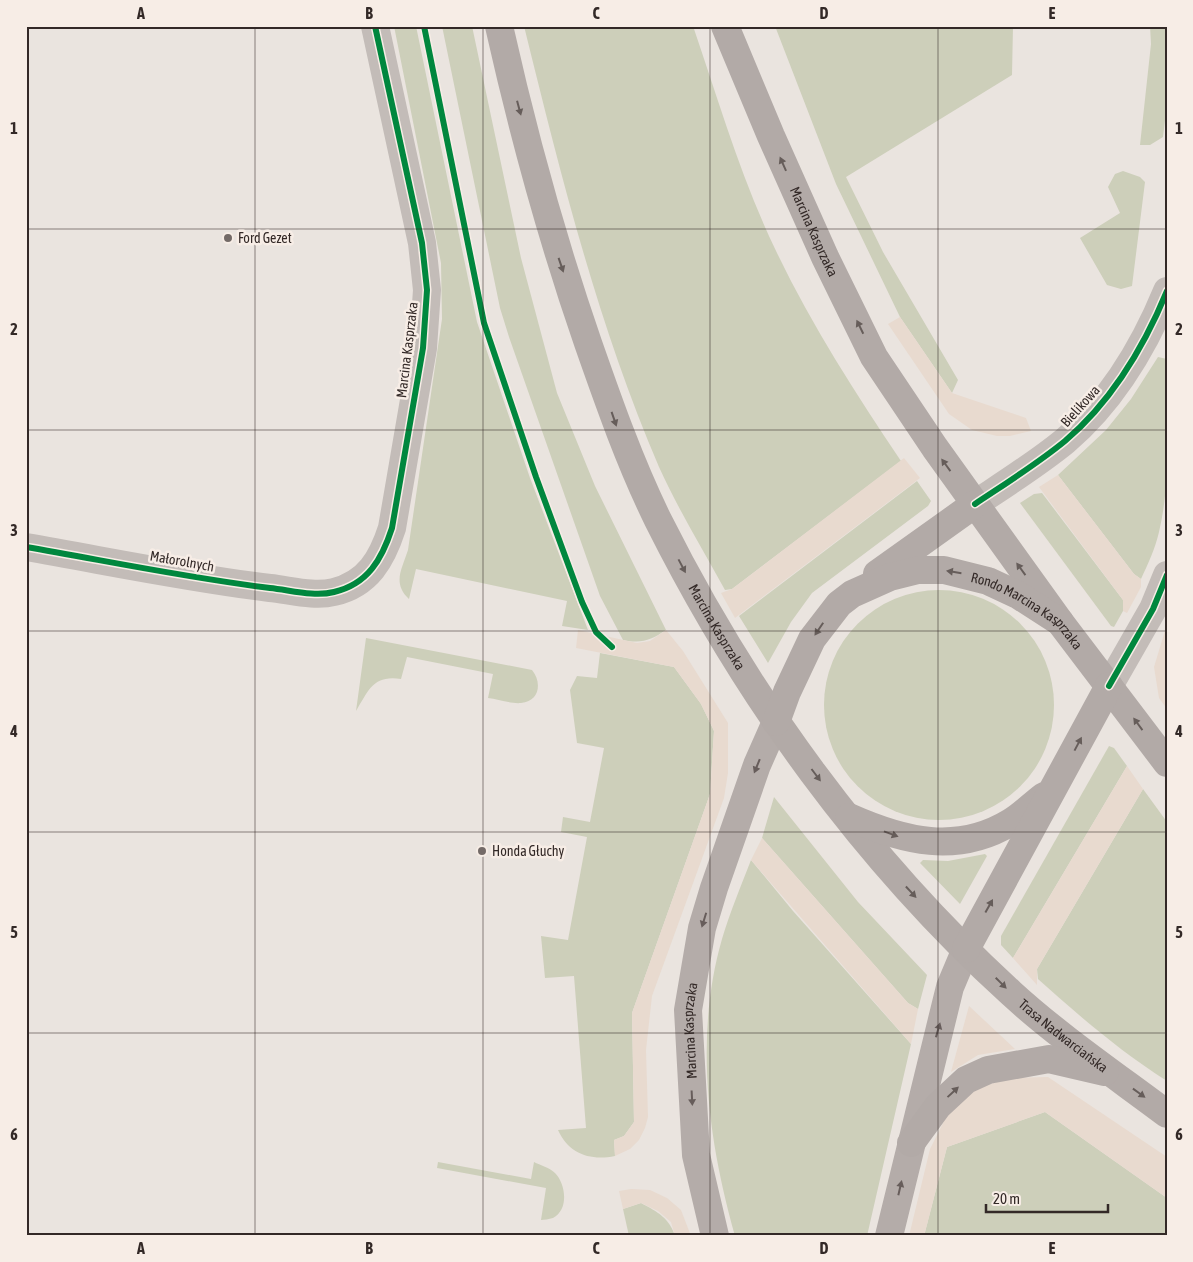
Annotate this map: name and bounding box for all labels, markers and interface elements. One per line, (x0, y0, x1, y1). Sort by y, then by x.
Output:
text: A (136, 4, 145, 22)
text: B (365, 4, 373, 22)
text: C (592, 4, 600, 22)
text: D (820, 4, 829, 22)
text: E (1049, 4, 1056, 22)
one-way arrow (515, 101, 523, 116)
text: 1 (10, 119, 18, 137)
text: 1 (1175, 119, 1183, 137)
one-way arrow (779, 157, 788, 172)
street label: Marcina Kasprzaka (787, 184, 841, 279)
place label: Ford Gezet (238, 230, 292, 246)
marker: Ford Gezet (222, 232, 234, 244)
one-way arrow (558, 258, 566, 273)
street label: Marcina Kasprzaka (393, 301, 421, 399)
text: 2 (10, 320, 18, 338)
one-way arrow (855, 320, 864, 335)
text: 2 (1175, 320, 1183, 338)
street label: Bielikowa (1057, 382, 1103, 430)
one-way arrow (610, 412, 618, 427)
one-way arrow (942, 458, 952, 471)
text: 3 (10, 521, 18, 539)
text: 3 (1175, 521, 1183, 539)
street label: Małorolnych (149, 547, 215, 575)
one-way arrow (678, 559, 686, 574)
one-way arrow (1016, 562, 1026, 575)
one-way arrow (945, 568, 961, 576)
street label: Rondo Marcina Kasprzaka (969, 569, 1086, 652)
street label: Marcina Kasprzaka (685, 581, 748, 673)
one-way arrow (814, 622, 824, 636)
one-way arrow (1133, 718, 1143, 731)
text: 4 (9, 722, 18, 740)
text: 4 (1174, 722, 1183, 740)
one-way arrow (1074, 737, 1082, 751)
one-way arrow (753, 759, 761, 774)
one-way arrow (811, 768, 821, 782)
one-way arrow (883, 831, 898, 838)
place label: Honda Głuchy (492, 843, 564, 859)
marker: Honda Głuchy (476, 845, 488, 857)
one-way arrow (905, 886, 917, 898)
one-way arrow (985, 899, 993, 913)
one-way arrow (700, 913, 708, 928)
text: 5 (10, 923, 18, 941)
text: 5 (1175, 923, 1183, 941)
one-way arrow (995, 977, 1007, 989)
street label: Marcina Kasprzaka (680, 981, 701, 1079)
street label: Trasa Nadwarciańska (1016, 996, 1111, 1076)
one-way arrow (935, 1023, 943, 1038)
one-way arrow (947, 1086, 959, 1098)
one-way arrow (1132, 1088, 1145, 1099)
one-way arrow (689, 1091, 697, 1107)
text: 6 (10, 1125, 18, 1143)
text: 6 (1175, 1125, 1183, 1143)
one-way arrow (896, 1181, 904, 1196)
scale bar (986, 1182, 1108, 1214)
text: 20 m (993, 1190, 1020, 1207)
text: A (136, 1239, 145, 1257)
text: B (365, 1239, 373, 1257)
text: C (592, 1239, 600, 1257)
text: D (820, 1239, 829, 1257)
text: E (1049, 1239, 1056, 1257)

